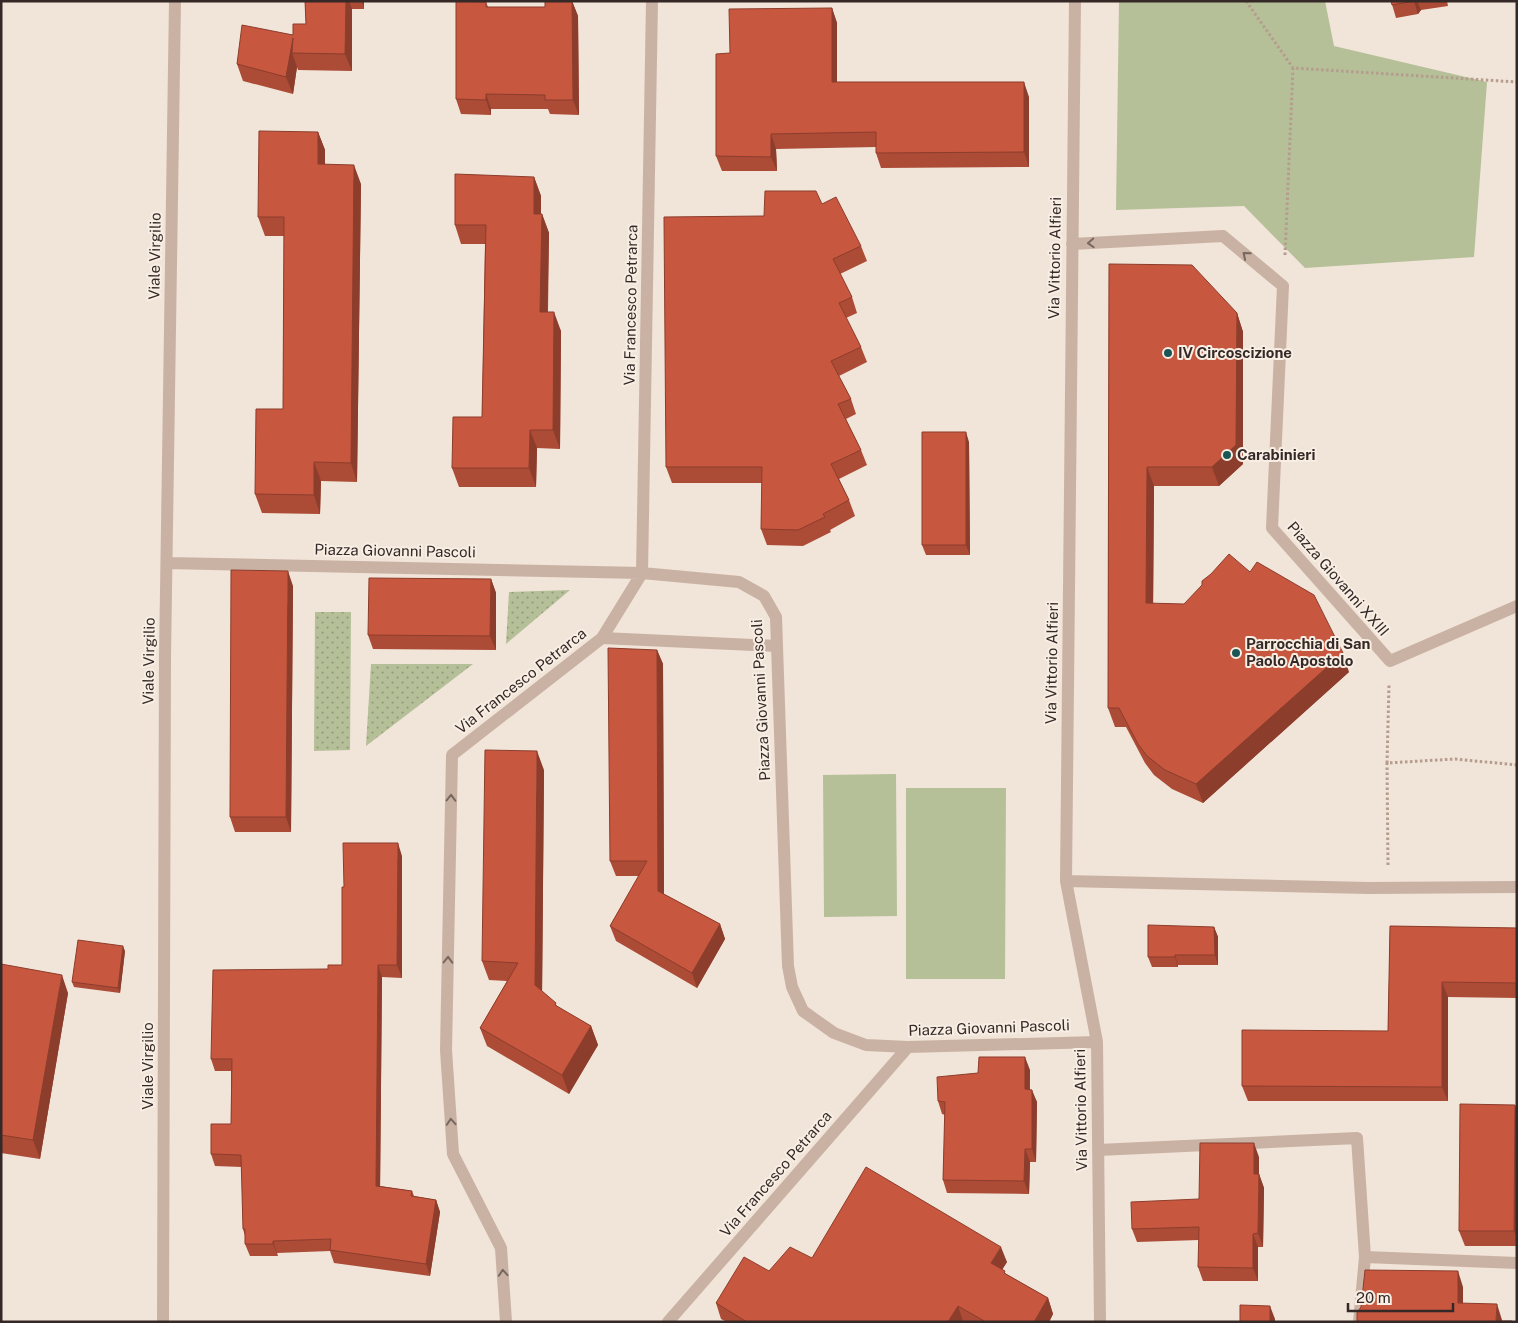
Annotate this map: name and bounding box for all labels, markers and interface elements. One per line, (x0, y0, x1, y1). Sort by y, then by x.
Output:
street label: Via Vittorio Alfieri (1045, 197, 1064, 319)
street label: Viale Virgilio (145, 212, 164, 300)
street label: Via Francesco Petrarca (621, 224, 640, 386)
one-way arrow (1086, 237, 1094, 248)
one-way arrow (1243, 252, 1252, 261)
place label: IV Circoscizione (1178, 344, 1292, 361)
marker: IV Circoscizione (1162, 347, 1174, 359)
place label: Carabinieri (1237, 446, 1315, 463)
marker: Carabinieri (1221, 449, 1233, 461)
street label: Piazza Giovanni XXIII (1284, 518, 1393, 639)
street label: Piazza Giovanni Pascoli (314, 541, 476, 560)
street label: Via Vittorio Alfieri (1042, 602, 1061, 724)
street label: Viale Virgilio (139, 617, 158, 705)
street label: Piazza Giovanni Pascoli (748, 619, 773, 781)
street label: Via Francesco Petrarca (452, 624, 589, 737)
place label: Parrocchia di San Paolo Apostolo (1246, 635, 1370, 669)
marker: Parrocchia di San Paolo Apostolo (1230, 647, 1242, 659)
one-way arrow (446, 793, 456, 801)
one-way arrow (443, 956, 453, 964)
street label: Piazza Giovanni Pascoli (908, 1016, 1070, 1039)
street label: Viale Virgilio (139, 1022, 156, 1110)
street label: Via Vittorio Alfieri (1071, 1049, 1090, 1171)
street label: Via Francesco Petrarca (716, 1107, 835, 1240)
one-way arrow (446, 1118, 457, 1126)
one-way arrow (498, 1269, 509, 1277)
scale bar (1348, 1280, 1453, 1312)
text: 20 m (1356, 1289, 1391, 1306)

